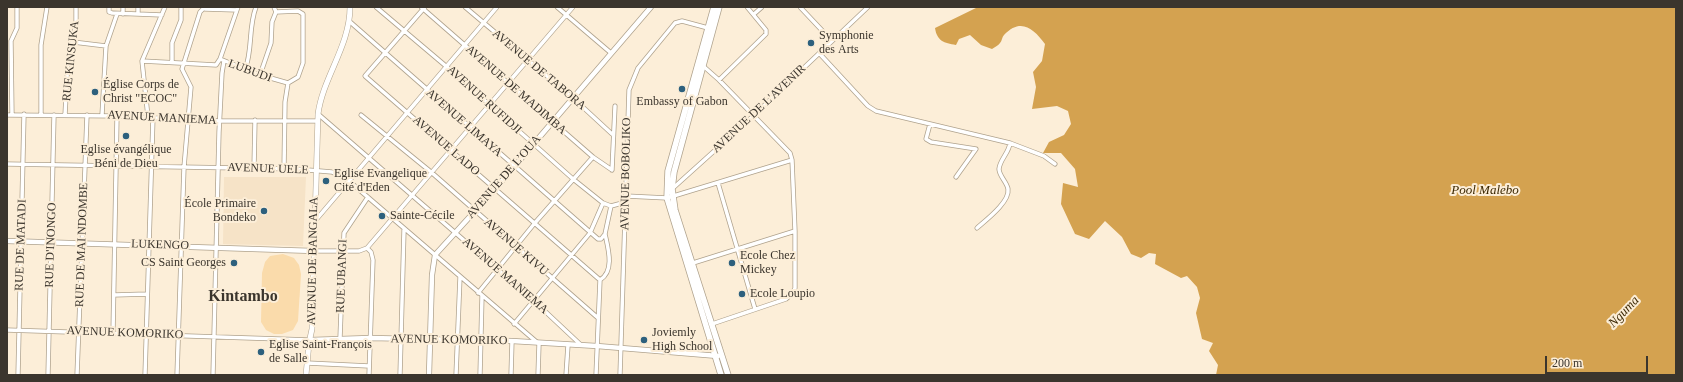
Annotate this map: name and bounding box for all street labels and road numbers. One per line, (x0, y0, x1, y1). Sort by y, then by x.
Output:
street label: RUE KINSUKA (60, 20, 82, 102)
street label: AVENUE DE TABORA (489, 27, 589, 113)
street label: AVENUE DE MADIMBA (463, 42, 569, 138)
street label: LUBUDI (226, 56, 274, 86)
street label: AVENUE DE L'AVENIR (709, 62, 809, 156)
street label: AVENUE RUFIDJI (444, 63, 524, 137)
street label: AVENUE LIMAYA (423, 86, 505, 160)
street label: AVENUE MANIEMA (107, 108, 217, 128)
street label: AVENUE LADO (410, 113, 482, 179)
street label: AVENUE BOBOLIKO (618, 117, 634, 231)
street label: AVENUE DE L’OUA (464, 132, 544, 222)
street label: AVENUE UELE (227, 160, 309, 178)
street label: RUE DE MAI NDOMBE (73, 183, 91, 307)
street label: AVENUE DE BANGALA (305, 197, 321, 325)
street label: RUE DE MATADI (12, 199, 30, 291)
street label: RUE D'INONGO (42, 202, 60, 288)
street label: AVENUE KIVU (481, 215, 551, 279)
street label: AVENUE MANIEMA (459, 235, 551, 317)
street label: LUKENGO (131, 237, 189, 253)
street label: RUE UBANGI (334, 239, 350, 313)
street label: AVENUE KOMORIKO (66, 324, 184, 342)
street label: AVENUE KOMORIKO (390, 332, 508, 348)

